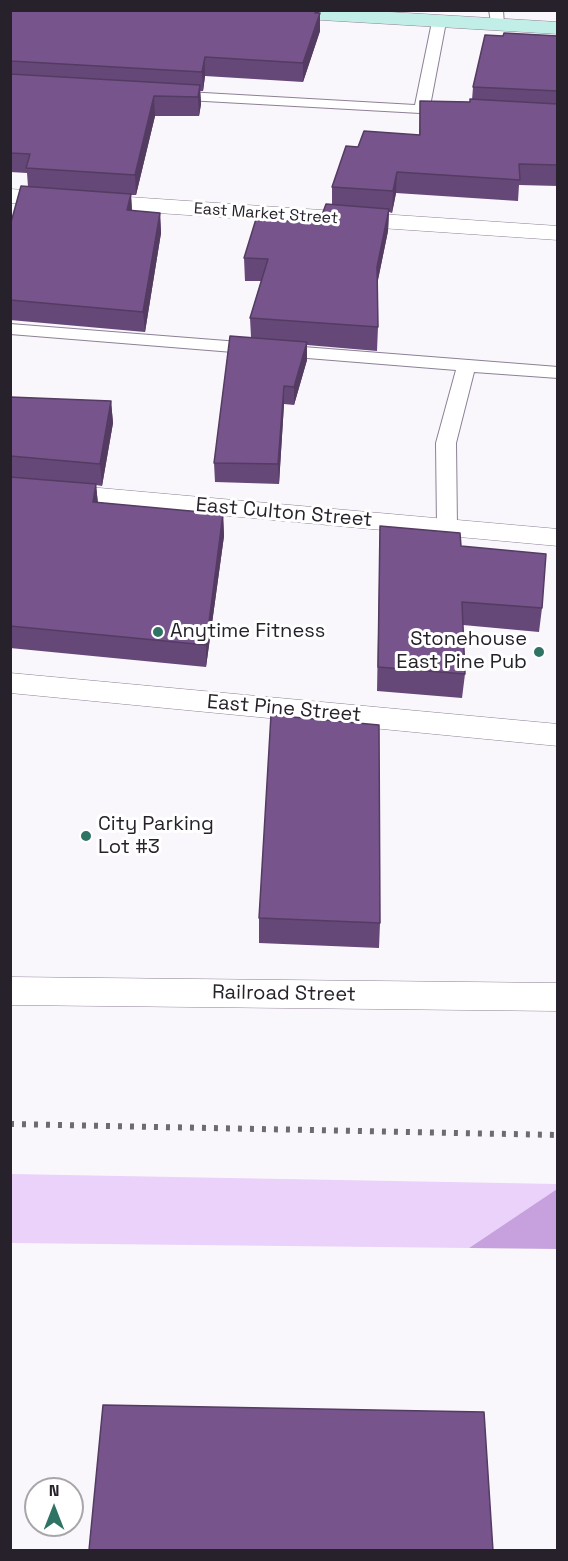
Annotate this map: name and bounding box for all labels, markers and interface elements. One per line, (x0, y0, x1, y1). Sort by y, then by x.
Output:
street label: East Market Street (193, 199, 339, 229)
street label: East Culton Street (195, 493, 373, 533)
place label: Anytime Fitness (170, 620, 325, 644)
marker: Anytime Fitness (151, 625, 165, 639)
place label: Stonehouse East Pine Pub (396, 628, 527, 675)
marker: Stonehouse East Pine Pub (532, 645, 546, 659)
street label: East Pine Street (206, 690, 362, 728)
place label: City Parking Lot #3 (98, 813, 214, 860)
marker: City Parking Lot #3 (79, 829, 93, 843)
street label: Railroad Street (212, 981, 356, 1007)
north arrow (24, 1477, 84, 1537)
text: N (49, 1480, 59, 1501)

